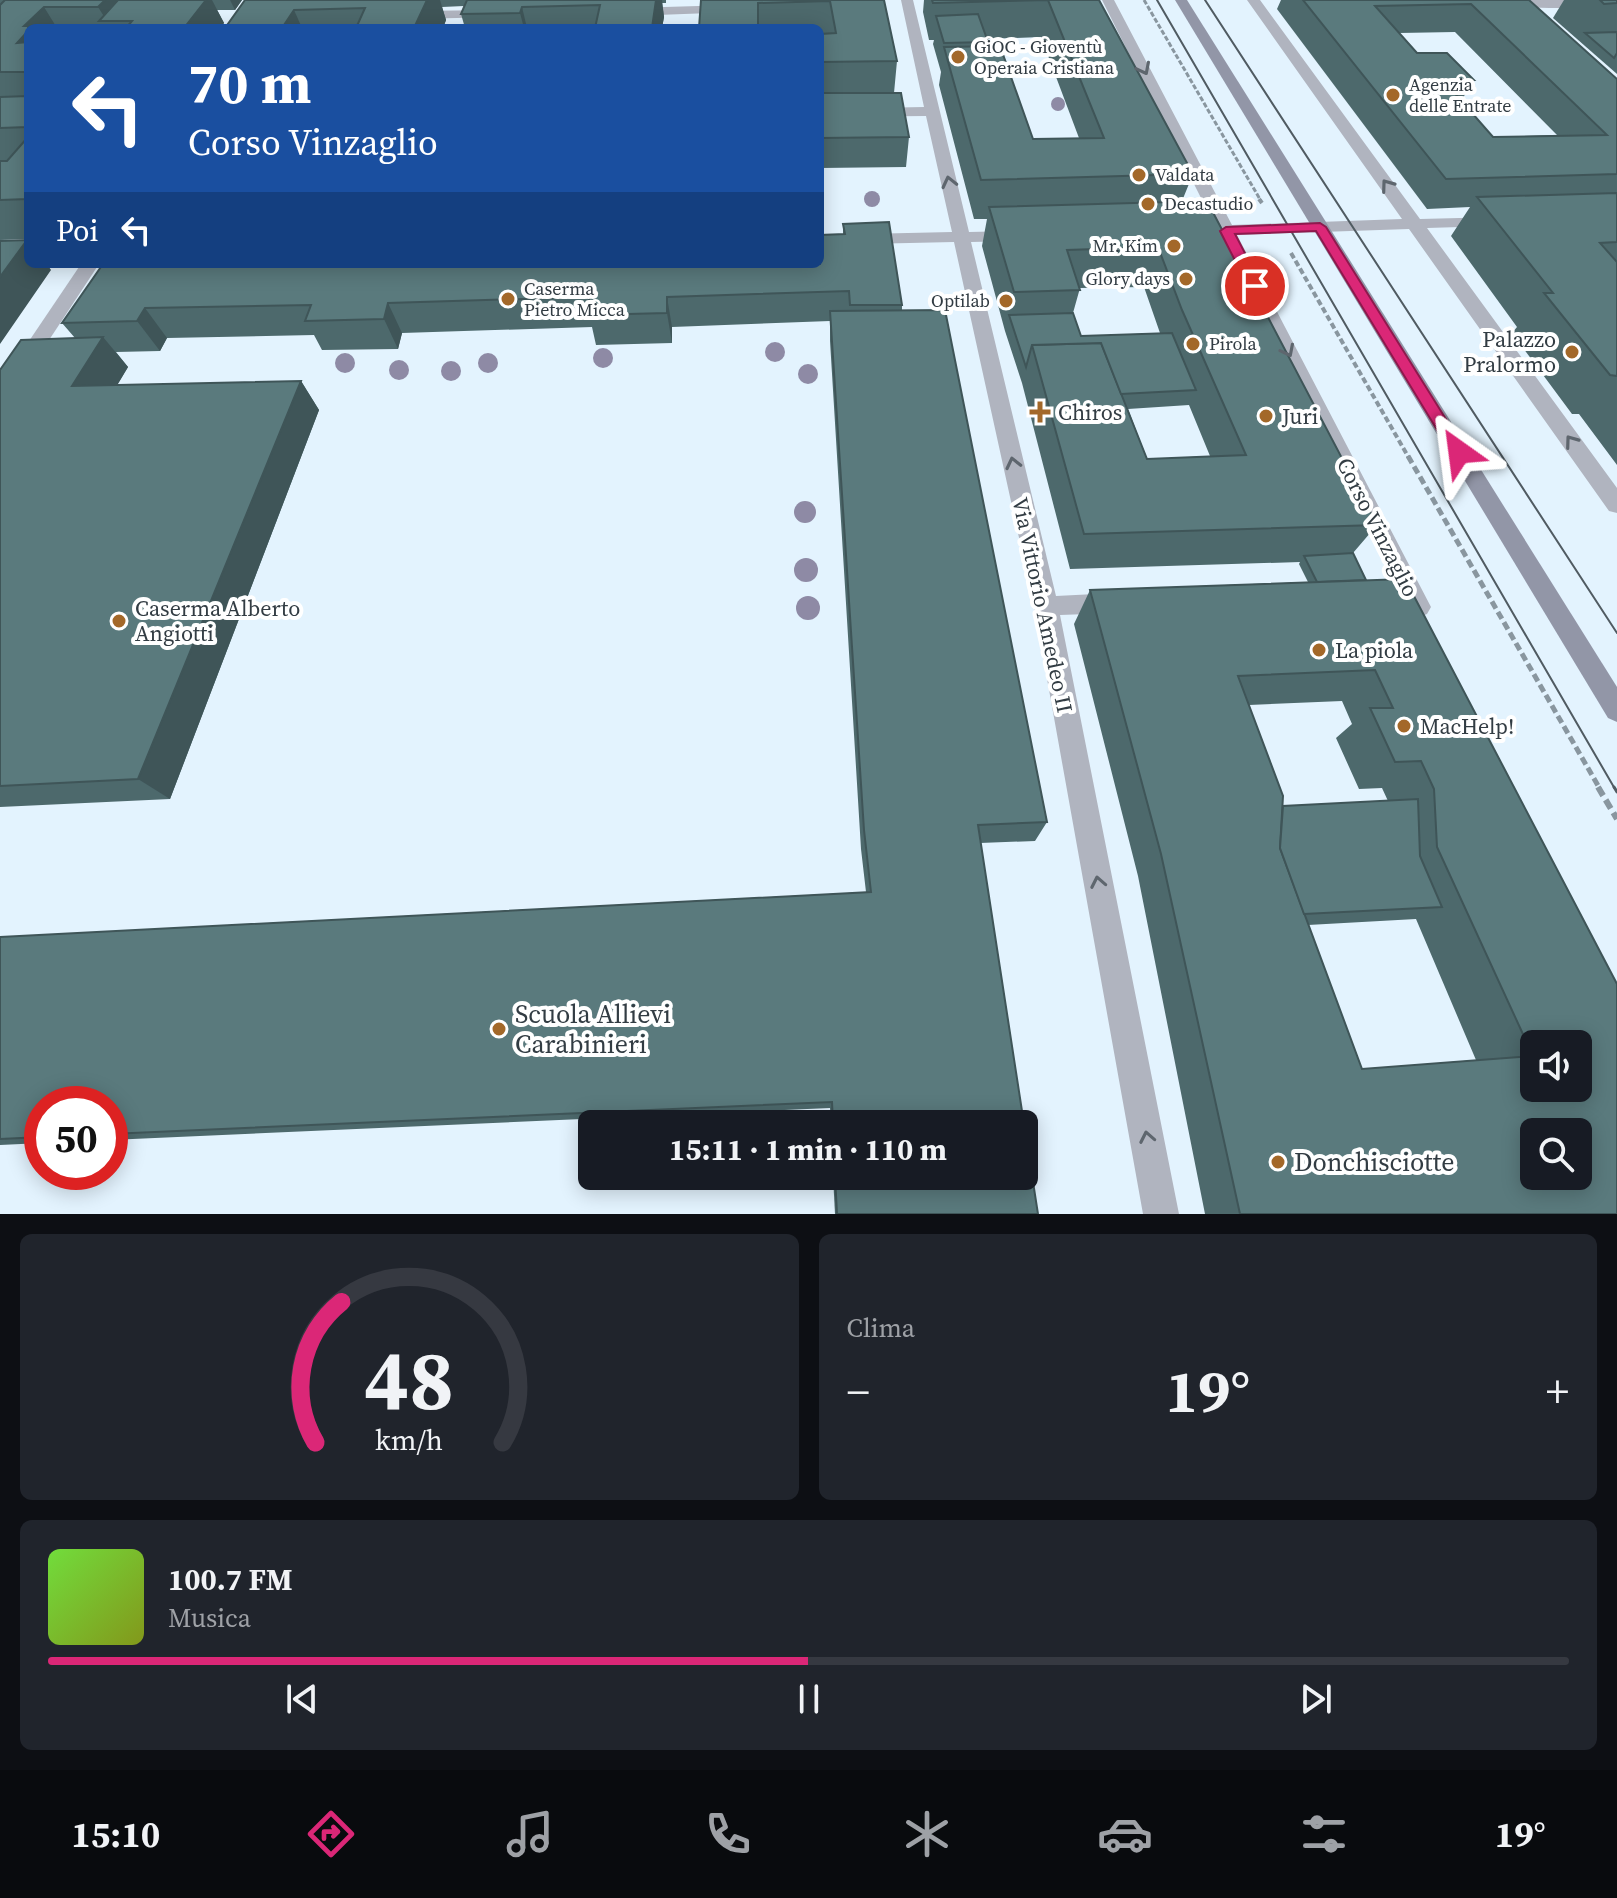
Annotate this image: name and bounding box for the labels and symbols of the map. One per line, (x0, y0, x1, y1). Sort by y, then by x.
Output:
place label: GiOC - Gioventù Operaia Cristiana (974, 34, 1115, 80)
marker: GiOC - Gioventù Operaia Cristiana (949, 48, 967, 66)
one-way arrow (1134, 61, 1149, 76)
place label: Agenzia delle Entrate (1409, 72, 1511, 118)
marker: Agenzia delle Entrate (1384, 86, 1402, 104)
place label: Valdata (1155, 162, 1215, 187)
marker: Valdata (1130, 166, 1148, 184)
one-way arrow (941, 175, 958, 189)
one-way arrow (1382, 179, 1396, 194)
place label: Decastudio (1164, 191, 1253, 216)
marker: Decastudio (1139, 195, 1157, 213)
place label: Mr. Kim (1093, 233, 1158, 258)
marker: Mr. Kim (1165, 237, 1183, 255)
pin (1221, 252, 1289, 320)
place label: Glory days (1085, 266, 1170, 291)
marker: Glory days (1177, 270, 1195, 288)
place label: Caserma Pietro Micca (524, 276, 626, 322)
place label: Optilab (931, 288, 990, 313)
marker: Caserma Pietro Micca (499, 290, 517, 308)
marker: Optilab (997, 292, 1015, 310)
place label: Palazzo Pralormo (1463, 324, 1556, 379)
place label: Pirola (1209, 331, 1257, 356)
marker: Pirola (1184, 335, 1202, 353)
one-way arrow (1278, 342, 1293, 357)
marker: Palazzo Pralormo (1563, 343, 1581, 361)
place label: Chiros (1058, 397, 1122, 427)
marker: Chiros (1029, 401, 1051, 423)
place label: Juri (1281, 401, 1318, 431)
marker: Juri (1257, 407, 1275, 425)
position arrow (1417, 410, 1501, 494)
one-way arrow (1567, 436, 1581, 450)
street label: Corso Vinzaglio (1330, 452, 1426, 602)
one-way arrow (1005, 456, 1022, 470)
street label: Via Vittorio Amedeo II (1005, 494, 1081, 716)
place label: Caserma Alberto Angiotti (135, 593, 300, 648)
marker: Caserma Alberto Angiotti (110, 612, 128, 630)
place label: La piola (1335, 635, 1414, 665)
marker: La piola (1310, 641, 1328, 659)
place label: MacHelp! (1420, 711, 1514, 741)
marker: MacHelp! (1395, 717, 1413, 735)
one-way arrow (1090, 876, 1107, 889)
place label: Scuola Allievi Carabinieri (515, 996, 671, 1062)
marker: Scuola Allievi Carabinieri (490, 1020, 508, 1038)
speed limit sign: 50 (24, 1086, 128, 1190)
one-way arrow (1139, 1131, 1156, 1144)
place label: Donchisciotte (1294, 1144, 1454, 1180)
marker: Donchisciotte (1269, 1153, 1287, 1171)

